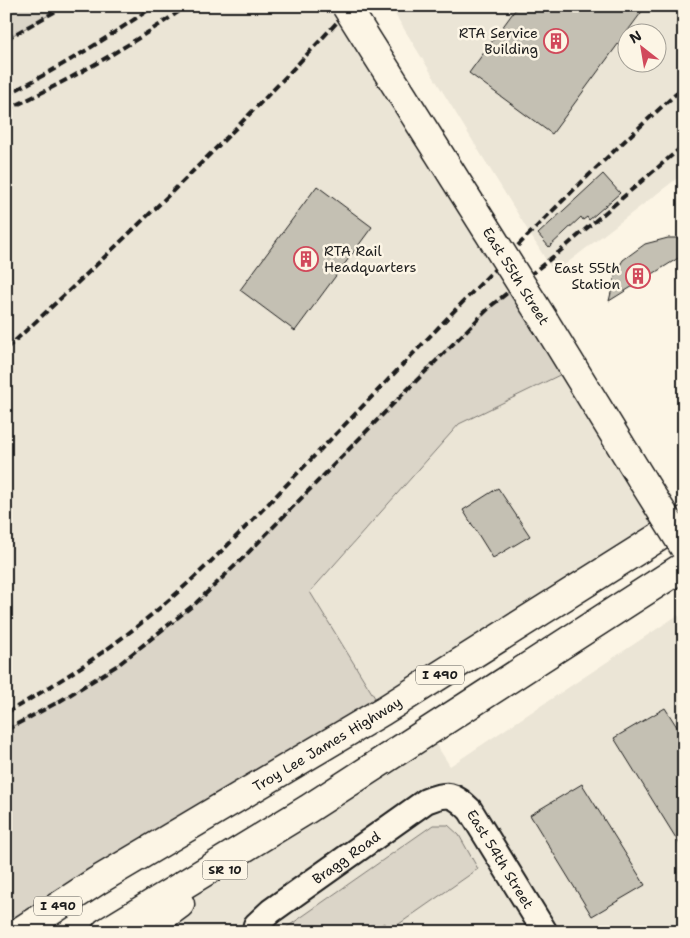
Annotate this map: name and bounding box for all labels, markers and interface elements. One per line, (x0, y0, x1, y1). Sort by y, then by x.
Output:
north arrow (618, 22, 668, 72)
place label: RTA Service Building (459, 24, 538, 58)
text: N (626, 26, 645, 47)
building icon: RTA Service Building (543, 28, 569, 54)
street label: East 55th Street (479, 224, 553, 328)
place label: RTA Rail Headquarters (324, 242, 417, 276)
building icon: RTA Rail Headquarters (293, 246, 319, 272)
place label: East 55th Station (554, 259, 620, 293)
building icon: East 55th Station (625, 263, 651, 289)
road number: I 490 (416, 666, 464, 684)
street label: Troy Lee James Highway (249, 693, 405, 795)
street label: East 54th Street (463, 806, 538, 912)
street label: Bragg Road (309, 827, 384, 888)
road number: SR 10 (202, 860, 248, 880)
road number: I 490 (34, 896, 82, 916)

